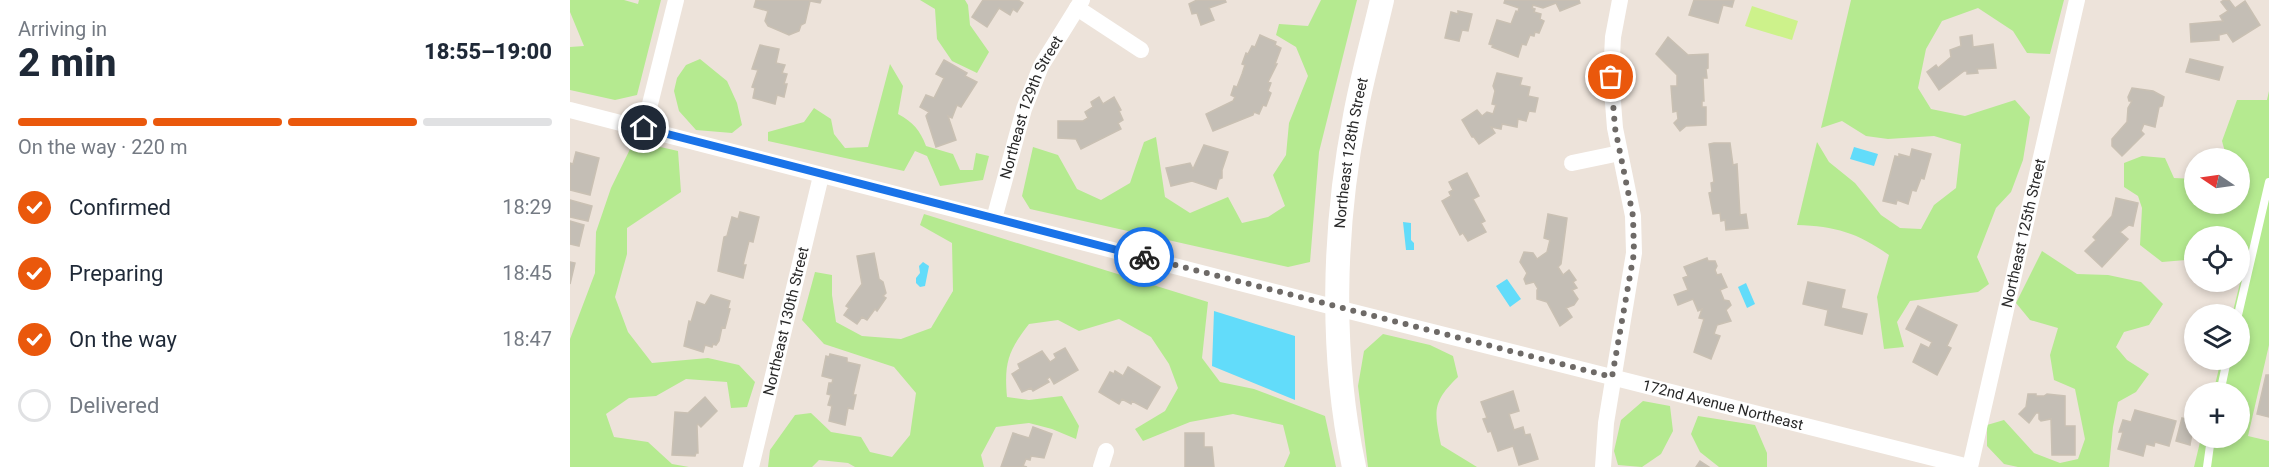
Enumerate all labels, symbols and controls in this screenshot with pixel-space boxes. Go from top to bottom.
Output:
text: Arriving in [18,17,107,41]
street label: Northeast 129th Street [996,32,1067,181]
text: 18:55–19:00 [424,39,552,64]
text: 2 min [18,40,116,86]
pin [1585,51,1636,102]
icon: bag [1594,60,1627,93]
street label: Northeast 128th Street [1331,76,1372,229]
pin [618,102,669,153]
icon: home [627,111,660,144]
text: On the way · 220 m [18,135,187,159]
north arrow [2184,148,2250,214]
map controls [2184,148,2250,448]
street label: Northeast 125th Street [1998,157,2049,309]
icon: check [18,191,51,224]
text: Confirmed [69,195,171,220]
text: 18:29 [502,195,552,219]
button: locate [2184,226,2250,292]
courier [1114,227,1174,287]
icon: bike [1128,241,1161,274]
street label: Northeast 130th Street [760,245,813,397]
icon: check [18,257,51,290]
text: Preparing [69,261,163,286]
text: 18:45 [502,261,552,285]
button: layers [2184,304,2250,370]
icon: check [18,323,51,356]
text: On the way [69,327,177,352]
text: 18:47 [502,327,552,351]
street label: 172nd Avenue Northeast [1640,376,1805,434]
button: + [2184,382,2250,448]
text: Delivered [69,393,159,418]

